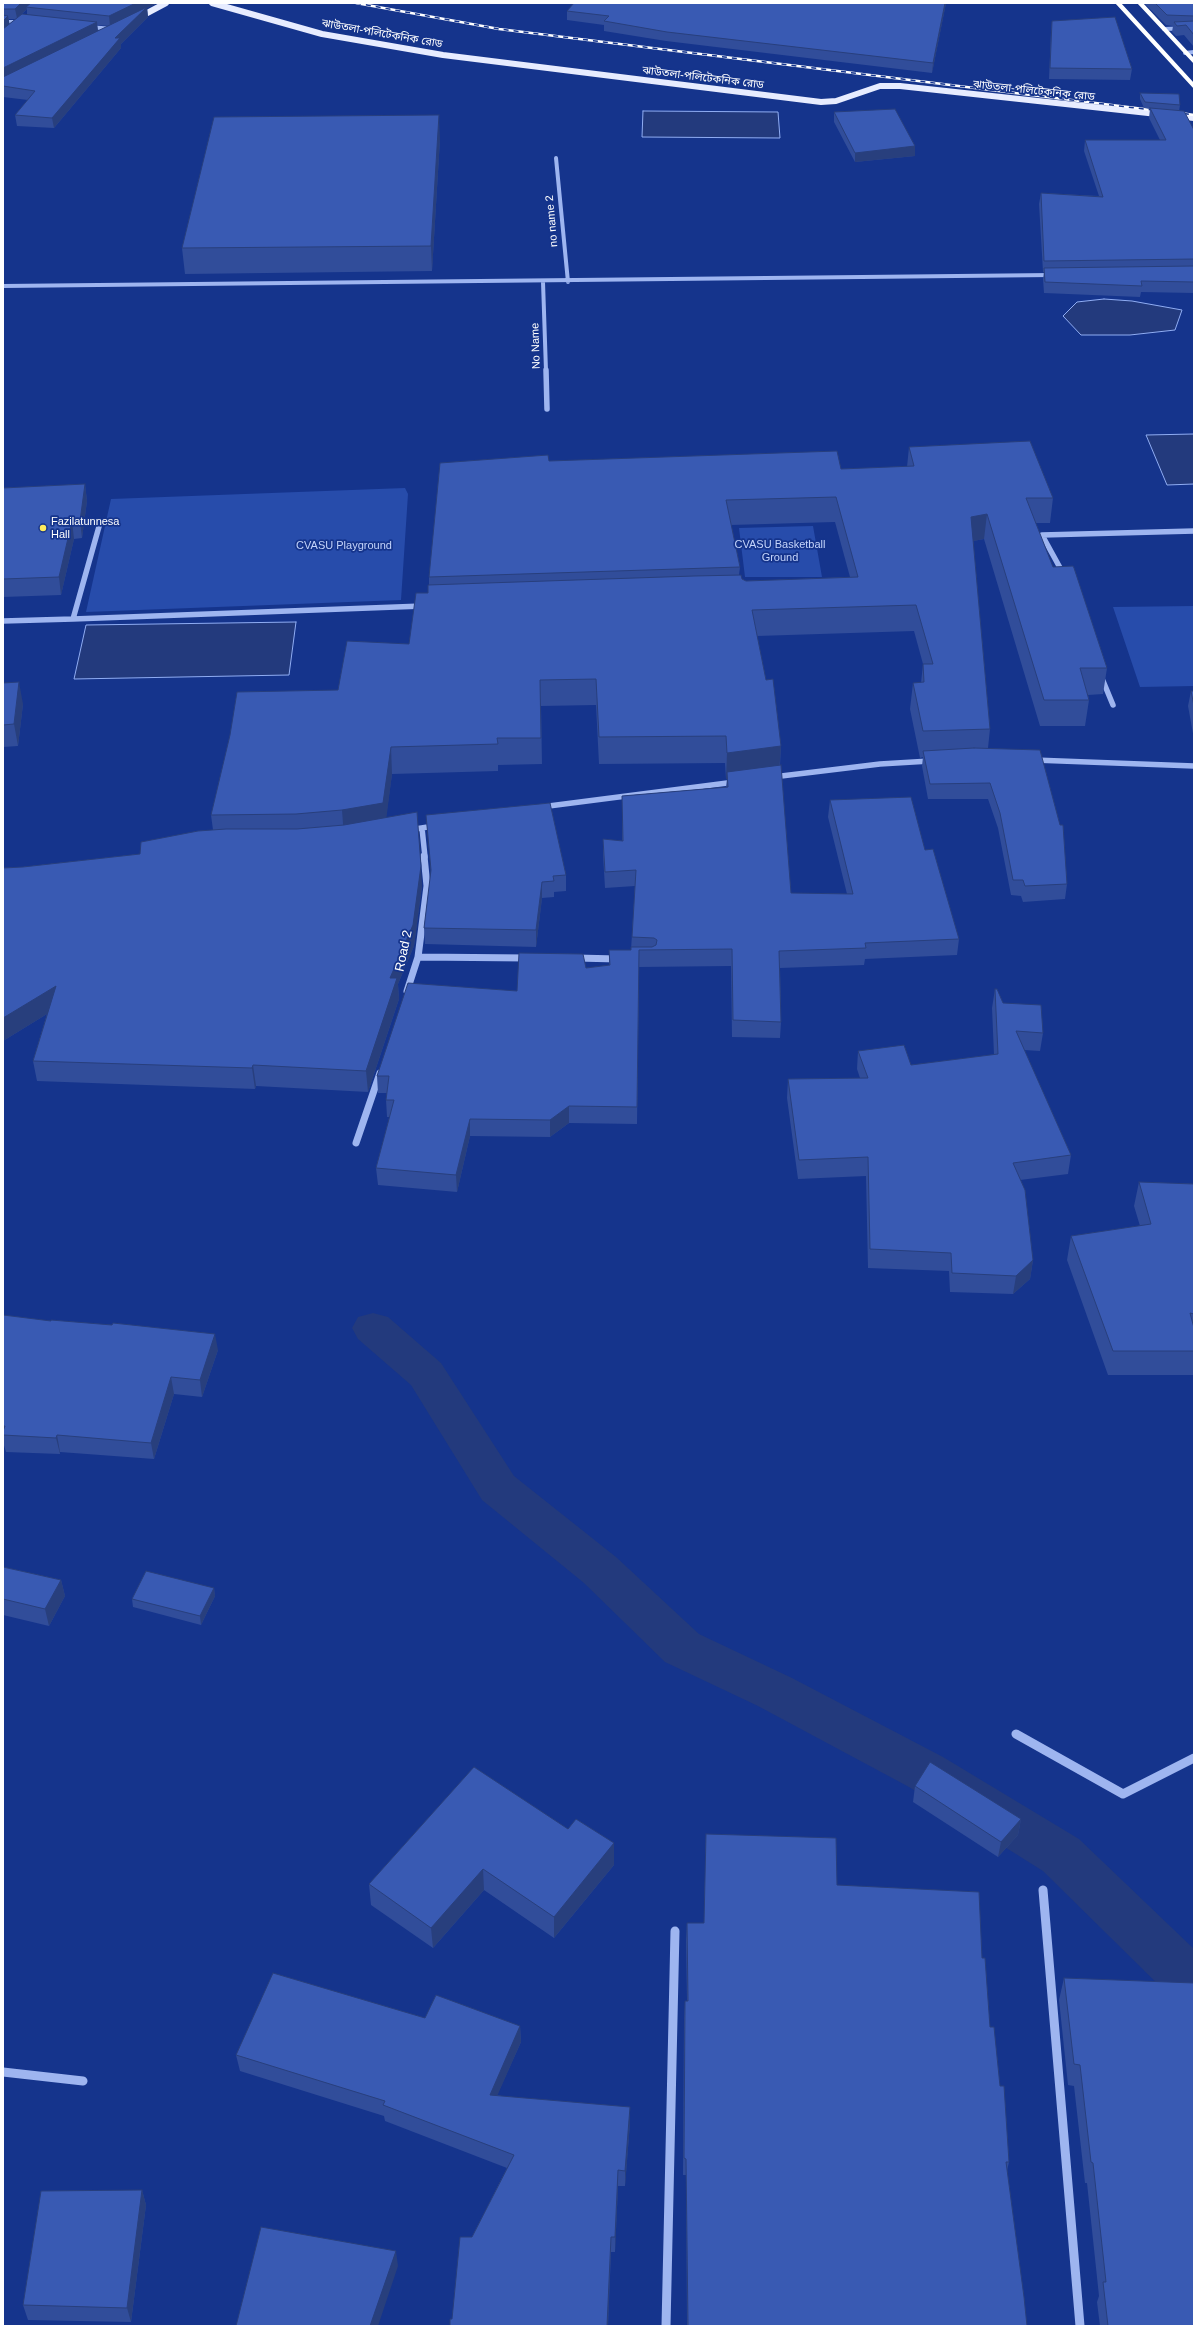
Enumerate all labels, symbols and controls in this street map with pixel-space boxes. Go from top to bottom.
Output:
street label: ঝাউতলা-পলিটেকনিক রোড [321,17,443,51]
street label: ঝাউতলা-পলিটেকনিক রোড [641,64,765,92]
street label: ঝাউতলা-পলিটেকনিক রোড [972,78,1096,104]
street label: no name 2 [543,195,561,247]
street label: No Name [529,323,543,369]
place label: Fazilatunnesa Hall [51,515,119,541]
marker: Fazilatunnesa Hall [38,523,48,533]
park label: CVASU Basketball Ground [735,538,825,564]
park label: CVASU Playground [296,539,392,553]
street label: Road 2 [392,929,416,973]

